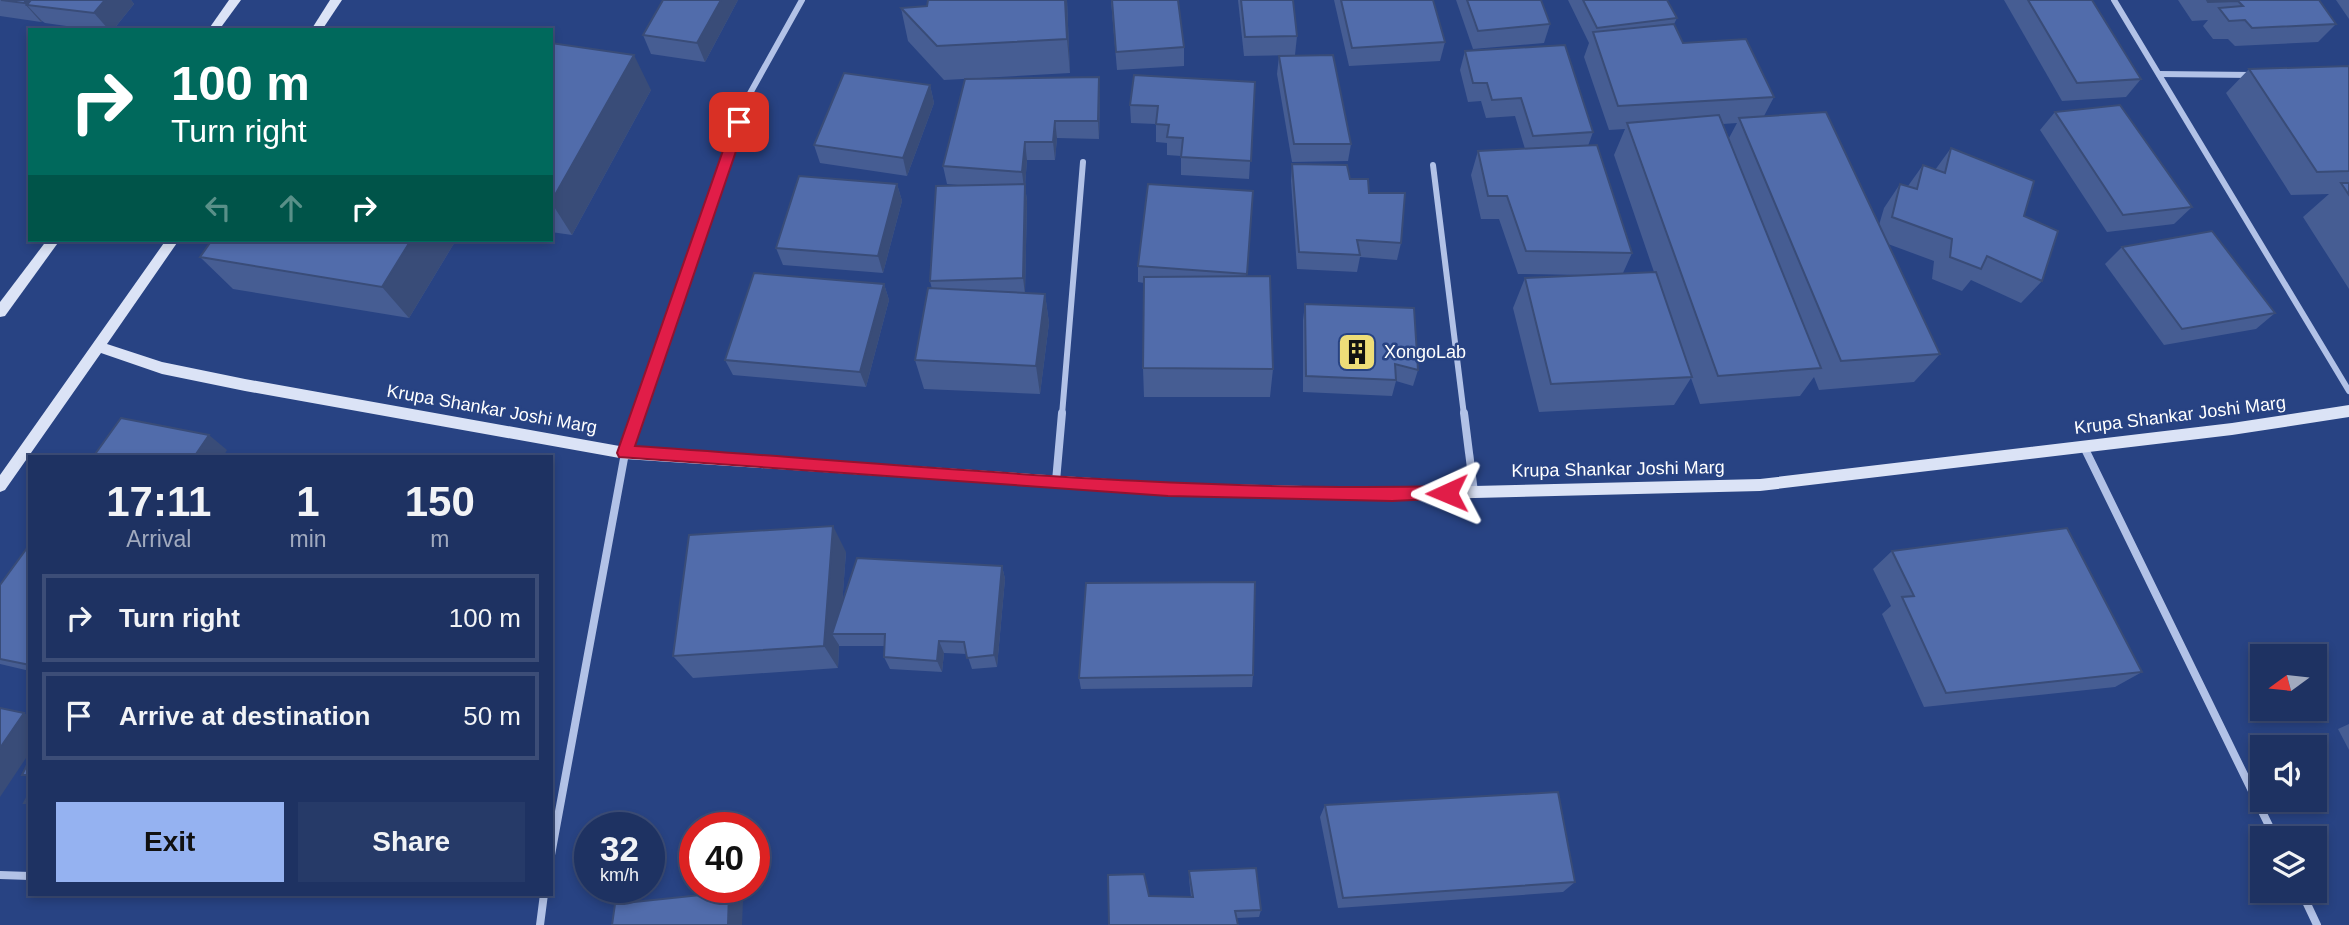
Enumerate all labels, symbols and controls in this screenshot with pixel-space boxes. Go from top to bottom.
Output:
icon: right [56,56,147,147]
text: 100 m [171,56,310,110]
pin [709,92,769,152]
icon: arrive [720,103,758,141]
text: Turn right [171,113,307,149]
icon: left [199,189,237,227]
icon: ahead [272,189,310,227]
icon: right [345,189,383,227]
building icon: XongoLab [1336,331,1378,373]
place label: XongoLab [1384,342,1466,362]
street label: Krupa Shankar Joshi Marg [385,381,599,437]
street label: Krupa Shankar Joshi Marg [2073,392,2287,438]
position arrow [1410,456,1484,530]
street label: Krupa Shankar Joshi Marg [1511,457,1725,481]
text: 17:11 [106,478,211,525]
text: 1 [296,478,320,525]
text: 150 [405,478,475,525]
text: Arrival [126,526,191,552]
text: min [289,526,327,552]
text: m [430,526,449,552]
icon: right [60,599,98,637]
text: Turn right [119,603,240,633]
text: 100 m [449,603,521,633]
north arrow [2250,644,2328,721]
map controls [2250,644,2327,903]
icon: arrive [60,697,98,735]
text: Arrive at destination [119,701,370,731]
text: 50 m [463,701,521,731]
button: sound [2250,735,2327,812]
button: Exit [56,802,284,882]
button: Share [298,802,525,882]
speed limit sign: 40 [679,812,770,903]
button: layers [2250,826,2327,903]
text: 32 [600,829,639,868]
text: km/h [600,865,639,885]

